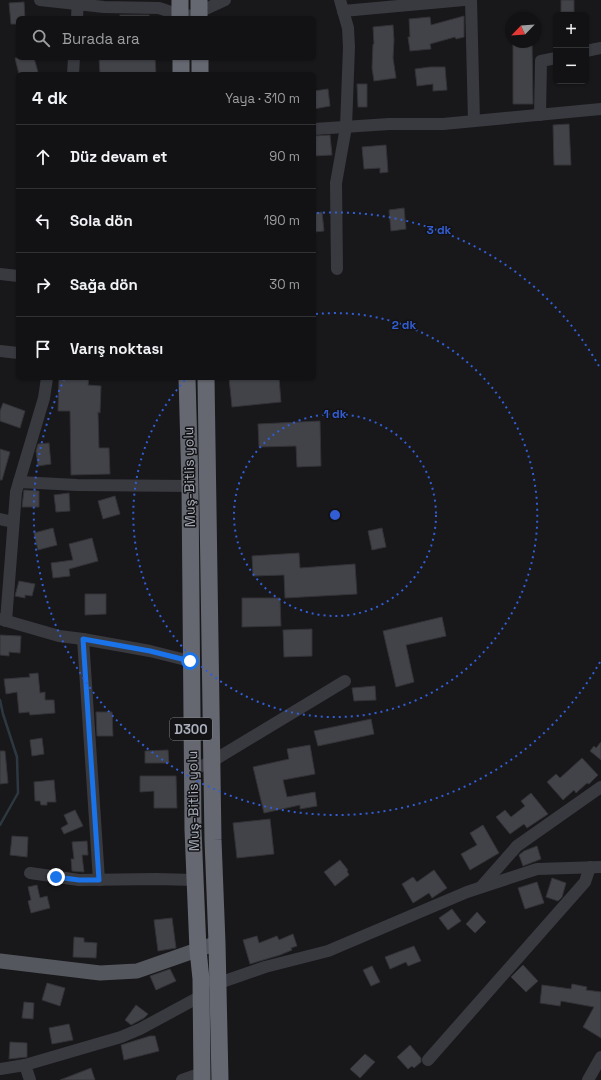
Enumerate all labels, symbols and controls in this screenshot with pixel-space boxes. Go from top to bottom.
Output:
north arrow [505,12,541,48]
map controls [553,12,589,84]
button: + [553,12,589,48]
search box [16,16,316,60]
icon: search [30,27,52,49]
text: Burada ara [62,29,140,48]
button: − [553,48,589,84]
text: 4 dk [32,87,68,109]
text: Yaya · 310 m [225,90,300,107]
icon: ahead [32,146,54,168]
text: Düz devam et [70,147,167,166]
text: 90 m [269,148,300,165]
icon: left [32,210,54,232]
text: Sola dön [70,211,133,230]
text: 190 m [264,212,300,229]
text: 3 dk [427,222,452,238]
icon: right [32,274,54,296]
text: Sağa dön [70,275,138,294]
text: 30 m [269,276,300,293]
text: 2 dk [392,317,417,333]
icon: arrive [32,338,54,360]
text: Varış noktası [70,339,163,358]
text: 1 dk [324,406,347,422]
street label: Muş-Bitlis yolu [179,427,199,527]
centre of rings [328,508,342,522]
route start [181,652,199,670]
road number: D300 [170,718,212,740]
street label: Muş-Bitlis yolu [183,751,203,851]
route end [47,868,65,886]

